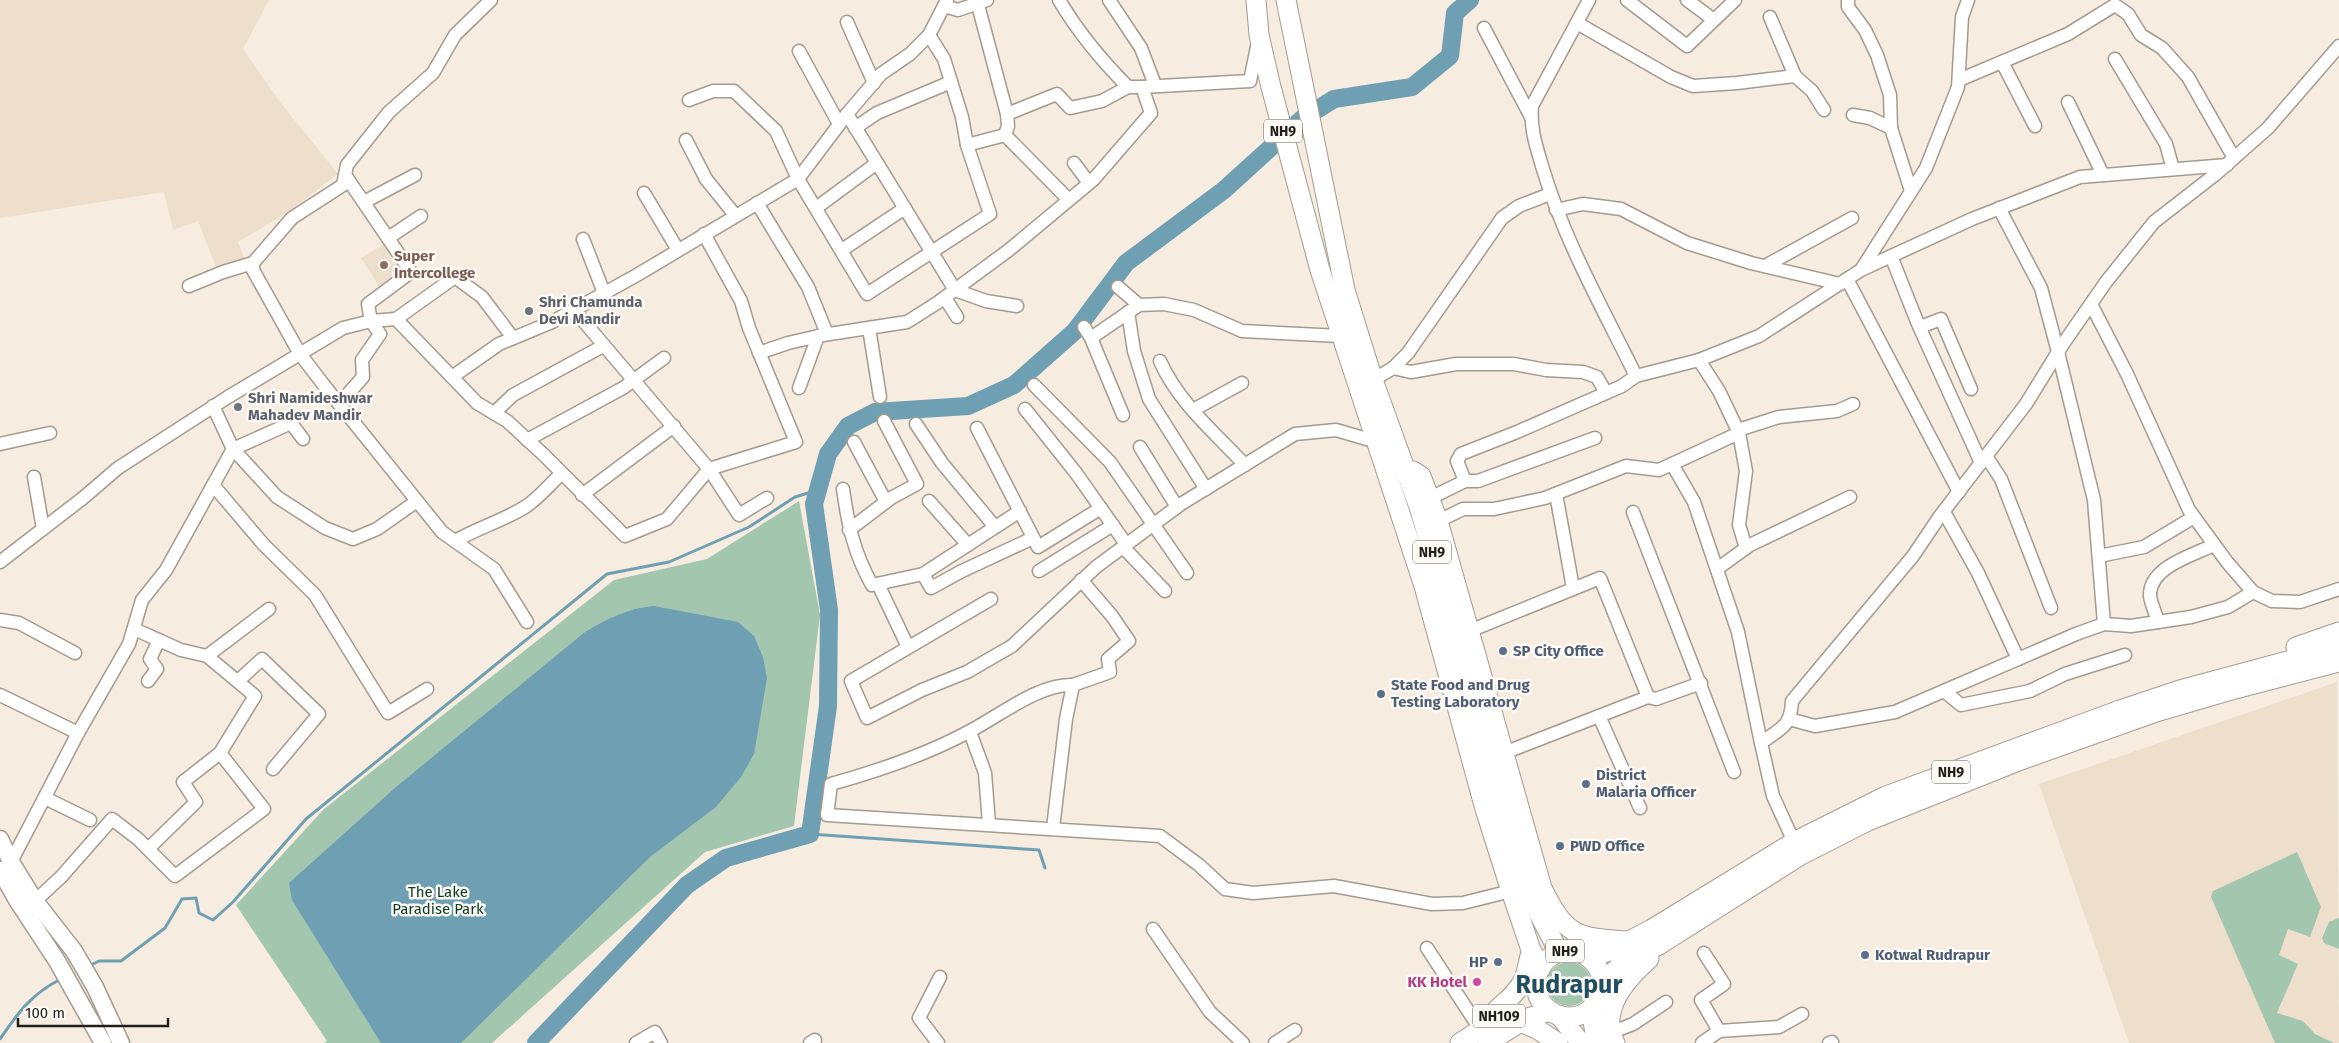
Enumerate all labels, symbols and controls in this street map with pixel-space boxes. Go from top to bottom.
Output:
road number: NH9 [1264,120,1302,142]
place label: Super Intercollege [394,247,475,282]
marker: Super Intercollege [378,259,390,271]
place label: Shri Chamunda Devi Mandir [539,293,643,328]
marker: Shri Chamunda Devi Mandir [523,305,535,317]
place label: Shri Namideshwar Mahadev Mandir [248,389,374,424]
marker: Shri Namideshwar Mahadev Mandir [232,401,244,413]
road number: NH9 [1413,540,1451,564]
place label: SP City Office [1513,642,1604,660]
marker: SP City Office [1497,645,1509,657]
place label: State Food and Drug Testing Laboratory [1391,676,1530,711]
marker: State Food and Drug Testing Laboratory [1375,688,1387,700]
road number: NH9 [1932,760,1970,784]
place label: District Malaria Officer [1596,766,1697,801]
marker: District Malaria Officer [1580,778,1592,790]
place label: PWD Office [1570,837,1645,855]
marker: PWD Office [1554,840,1566,852]
park label: The Lake Paradise Park [392,883,484,918]
road number: NH9 [1546,939,1584,962]
place label: Kotwal Rudrapur [1875,946,1991,964]
marker: Kotwal Rudrapur [1859,949,1871,961]
place label: HP [1469,953,1488,971]
marker: HP [1492,956,1504,968]
district label: Rudrapur [1516,970,1623,1000]
place label: KK Hotel [1407,973,1468,991]
marker: KK Hotel [1471,976,1483,988]
scale bar [18,996,168,1028]
text: 100 m [25,1004,65,1022]
road number: NH109 [1473,1004,1525,1028]

